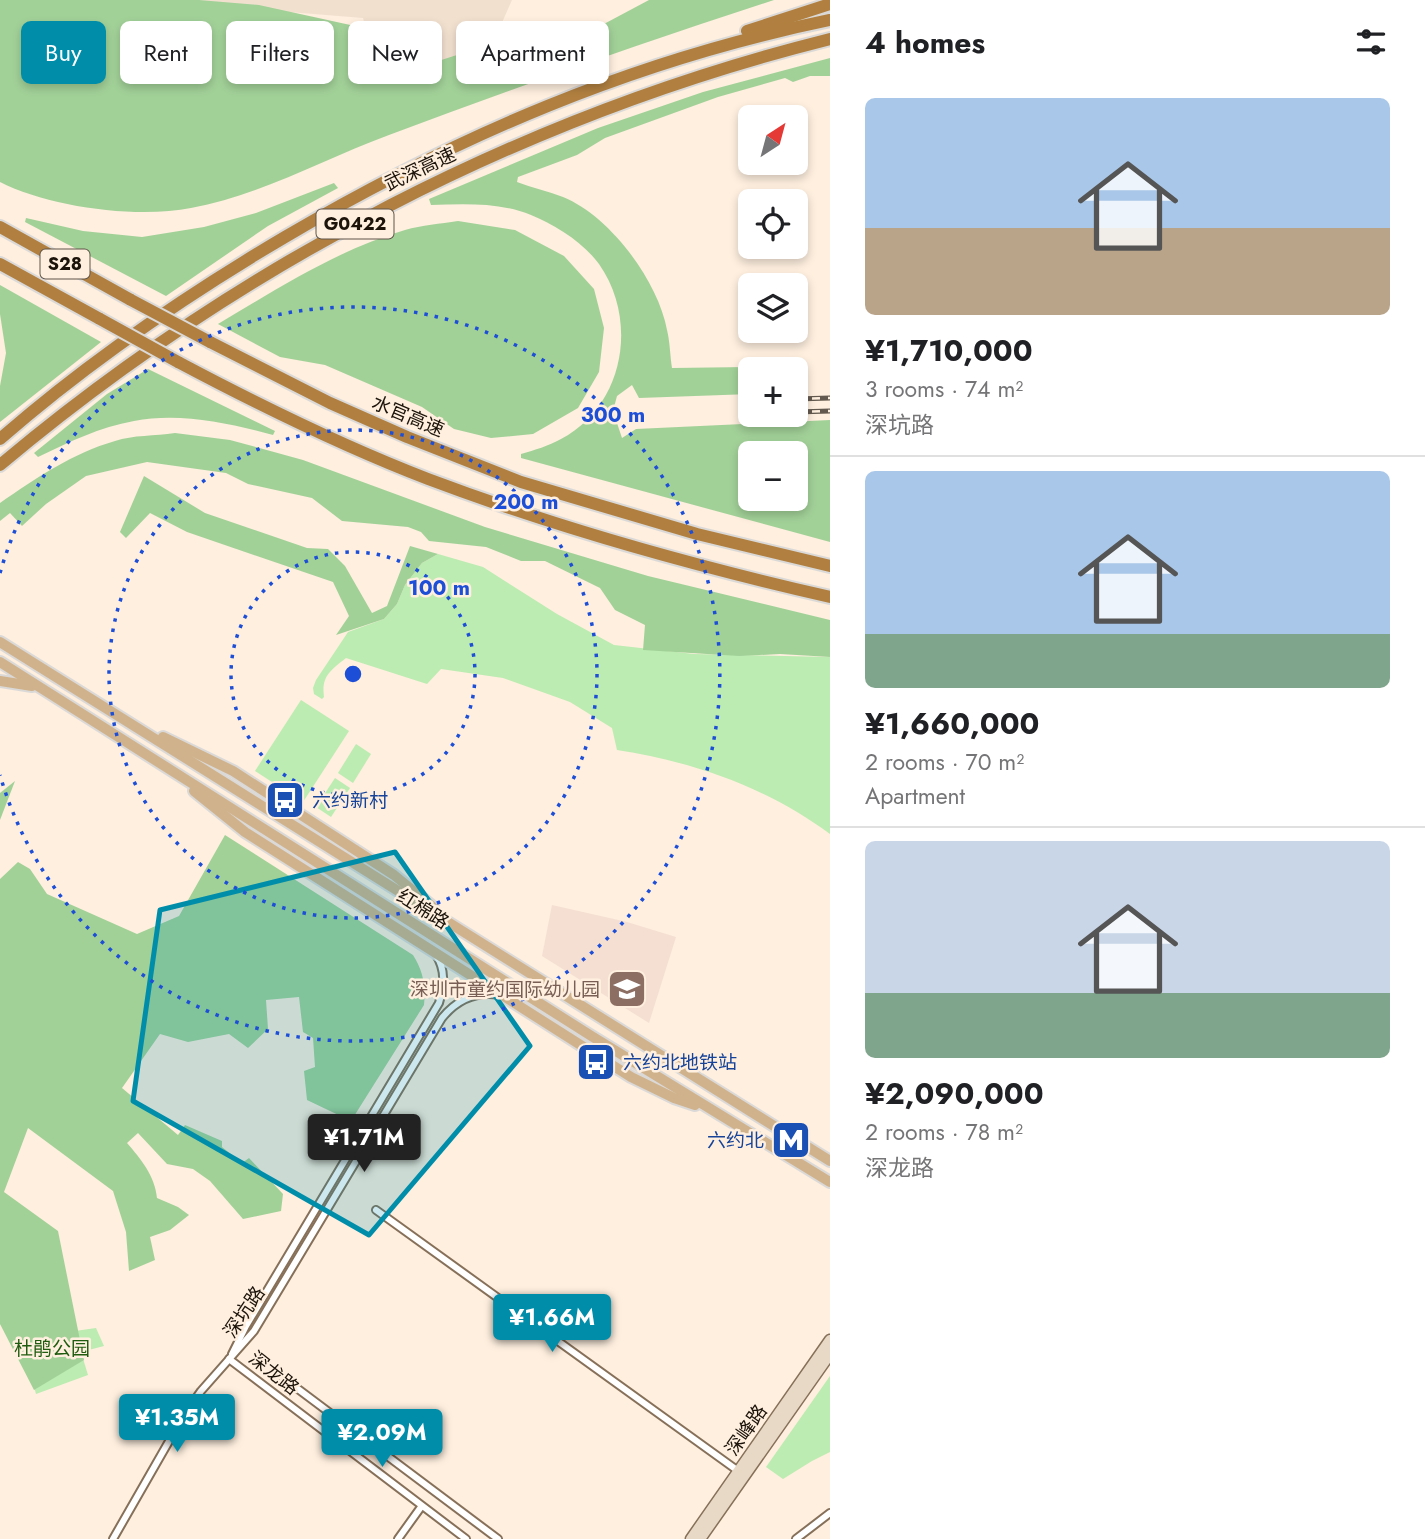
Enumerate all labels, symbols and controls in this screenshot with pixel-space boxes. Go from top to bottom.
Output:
chip: Buy [21,21,106,84]
chip: Rent [120,21,212,84]
chip: Filters [226,21,334,84]
chip: New [348,21,442,84]
chip: Apartment [456,21,609,84]
text: 4 homes [865,21,985,64]
icon: filters [1352,23,1390,61]
north arrow [738,105,808,175]
map controls [738,105,808,511]
street label: 武深高速 [380,141,460,197]
icon: home [1065,143,1191,269]
button: locate [738,189,808,259]
road number: G0422 [316,210,394,238]
road number: S28 [41,250,90,278]
button: layers [738,273,808,343]
text: ¥1,710,000 [865,329,1033,372]
button: + [738,357,808,427]
text: 3 rooms · 74 m² [865,372,1023,406]
street label: 水官高速 [368,389,448,443]
text: 300 m [581,400,645,430]
text: 深坑路 [865,408,934,442]
button: − [738,441,808,511]
text: 200 m [493,487,559,517]
icon: home [1065,516,1191,642]
text: 100 m [408,573,470,603]
centre of rings [341,662,365,686]
text: ¥1,660,000 [865,702,1039,745]
text: 2 rooms · 70 m² [865,745,1024,779]
bus stop icon: 六约新村 [264,779,306,821]
text: Apartment [865,779,965,813]
place label: 六约新村 [312,787,388,814]
street label: 红棉路 [392,882,454,936]
icon: home [1065,886,1191,1012]
school or university icon: 深圳市童约国际幼儿园 [606,968,648,1010]
place label: 深圳市童约国际幼儿园 [410,976,600,1003]
bus stop icon: 六约北地铁站 [575,1041,617,1083]
place label: 六约北地铁站 [623,1049,737,1076]
text: ¥2,090,000 [865,1072,1044,1115]
pin: ¥1.71M [307,1114,421,1174]
text: 2 rooms · 78 m² [865,1115,1023,1149]
metro station icon: 六约北 [770,1119,812,1161]
text: ¥1.71M [324,1120,404,1154]
place label: 六约北 [707,1127,764,1154]
text: 深龙路 [865,1151,934,1185]
street label: 深坑路 [217,1281,271,1343]
pin: ¥1.66M [495,1294,609,1354]
text: ¥1.66M [509,1300,595,1334]
park label: 杜鹃公园 [14,1335,90,1362]
street label: 深龙路 [243,1345,305,1401]
pin: ¥1.35M [120,1394,234,1454]
street label: 深峰路 [719,1399,773,1461]
text: ¥1.35M [135,1400,219,1434]
pin: ¥2.09M [325,1410,439,1469]
text: ¥2.09M [338,1415,427,1449]

